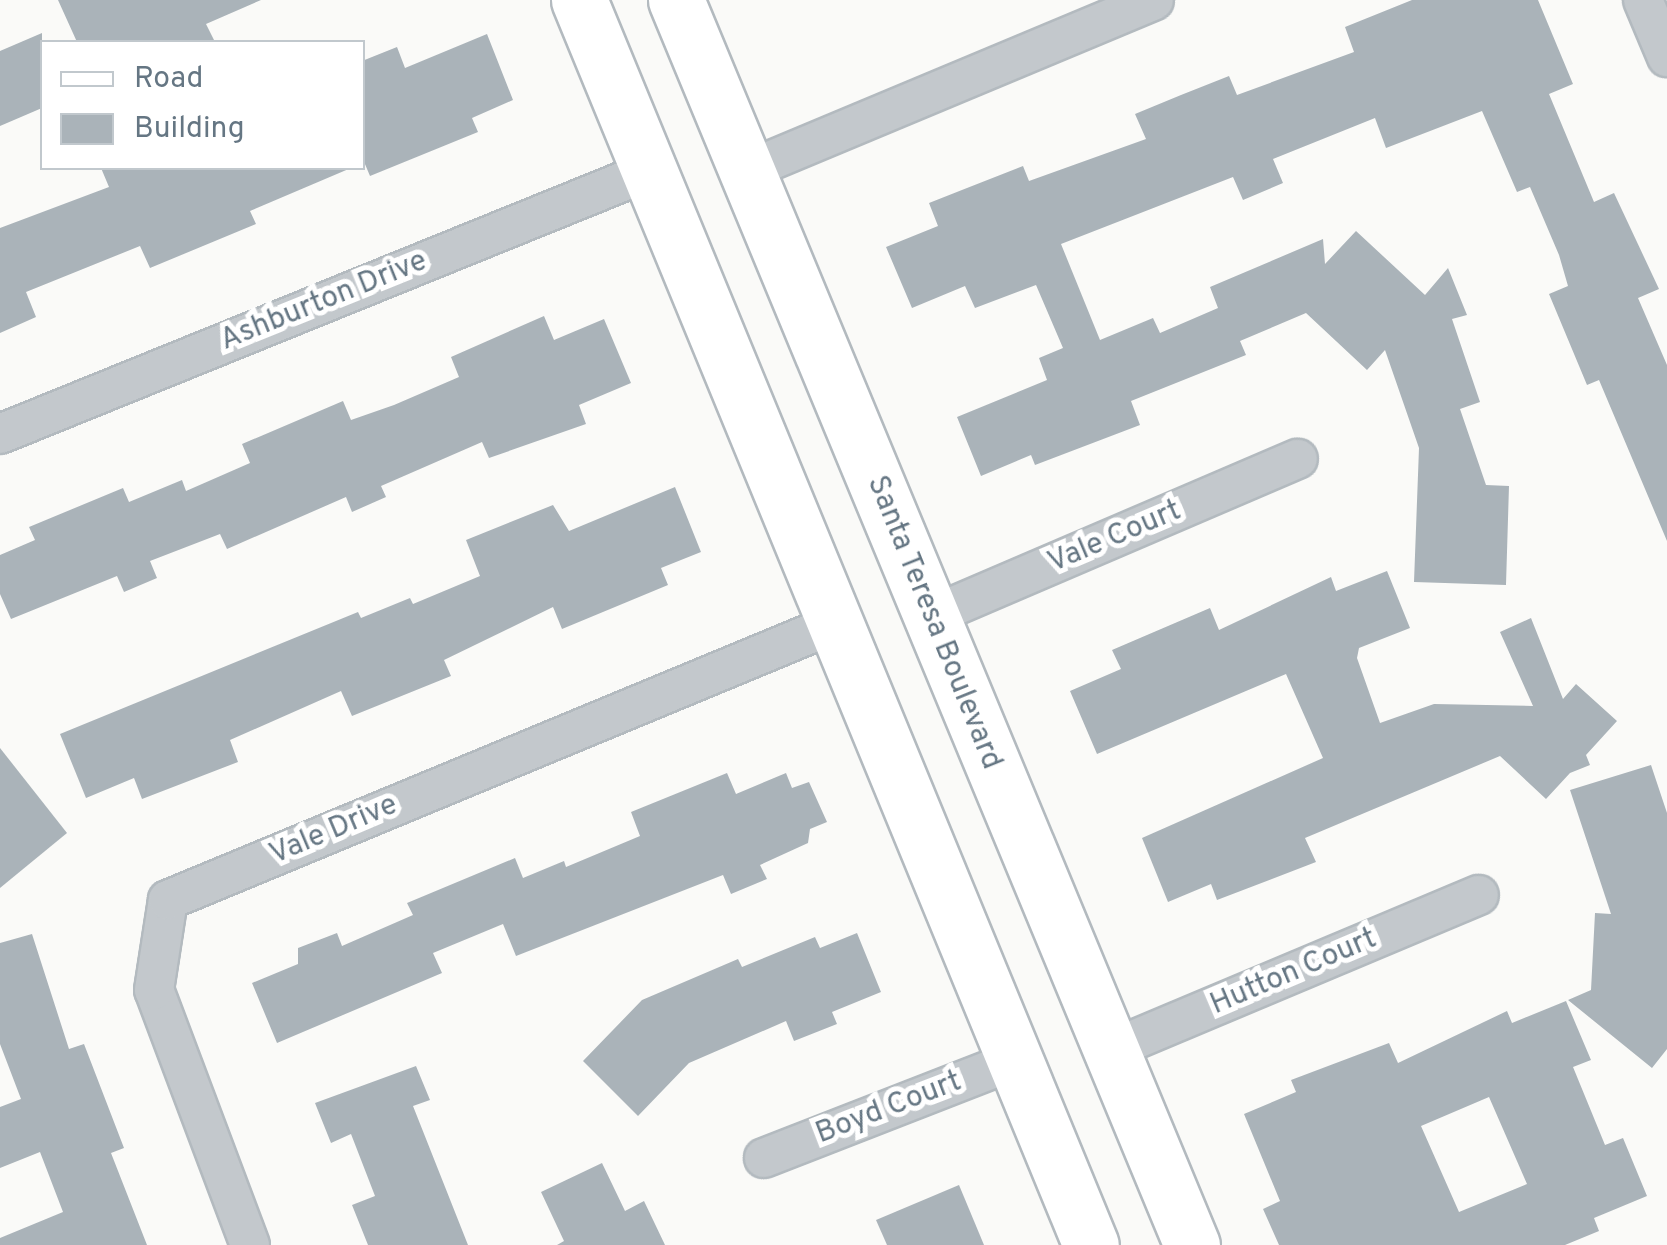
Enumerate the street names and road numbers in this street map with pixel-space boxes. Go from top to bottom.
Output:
street label: Ashburton Drive [215,244,433,360]
street label: Santa Teresa Boulevard [857,470,1009,776]
street label: Vale Court [1043,494,1187,582]
street label: Vale Drive [265,788,403,874]
street label: Hutton Court [1205,922,1383,1024]
street label: Boyd Court [811,1065,967,1153]

